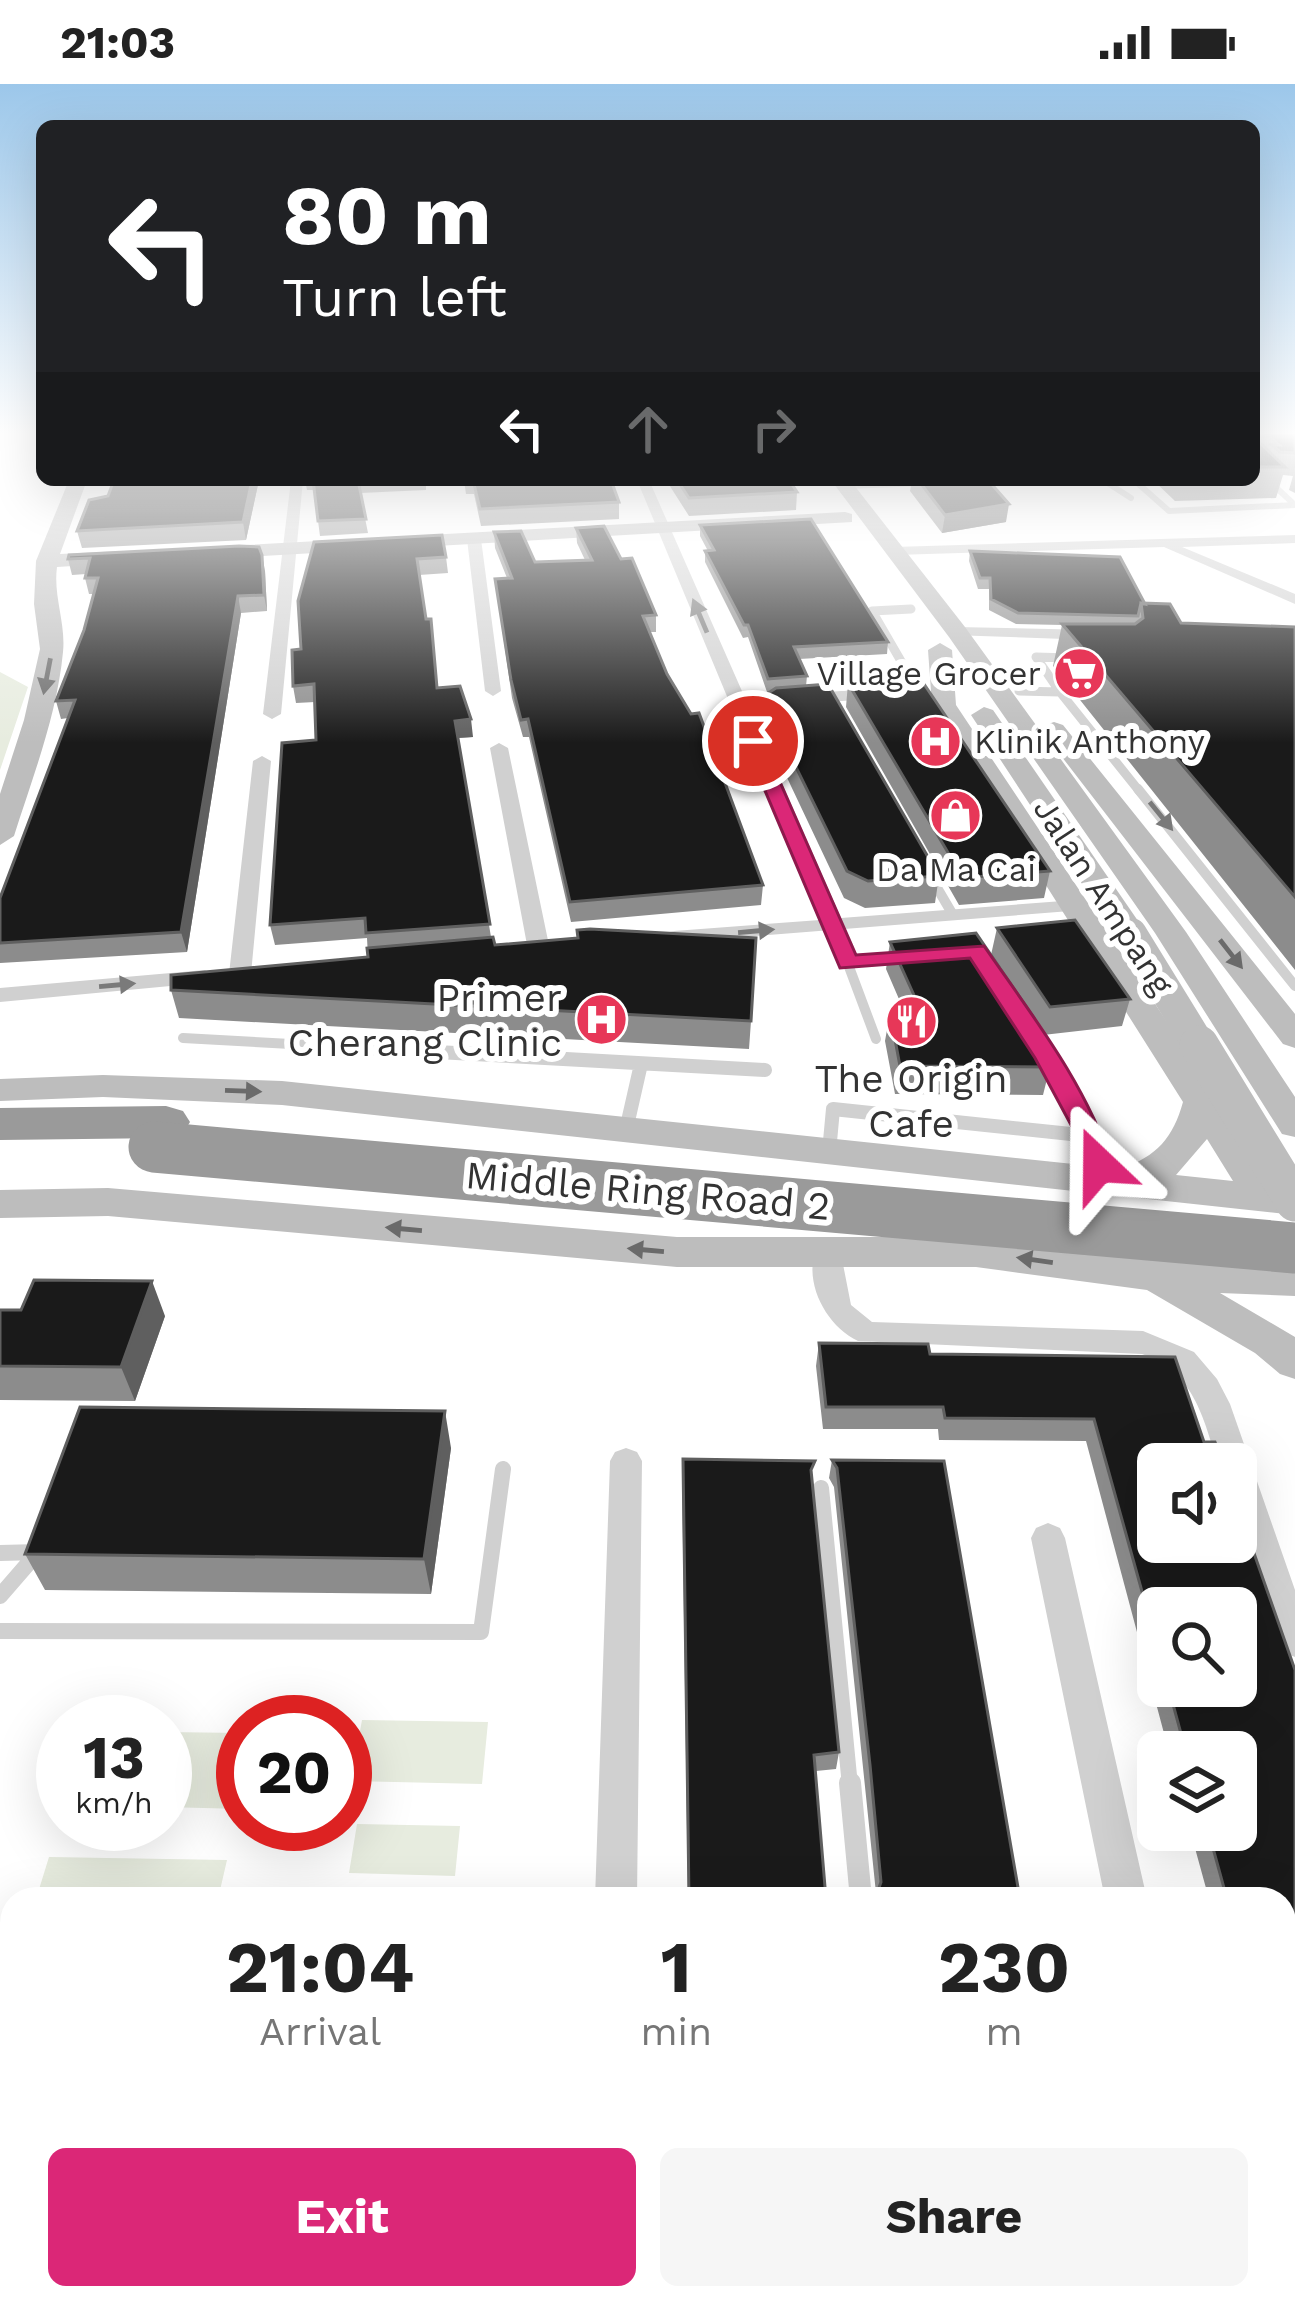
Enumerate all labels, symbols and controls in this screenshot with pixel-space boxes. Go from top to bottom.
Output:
text: 21:03 [60,16,175,69]
text: 80 m [282,166,492,264]
icon: left [84,168,240,324]
text: Turn left [282,266,507,329]
icon: left [489,396,555,462]
icon: ahead [615,396,681,462]
icon: right [741,396,807,462]
one-way arrow [689,599,709,634]
supermarket icon: Village Grocer [1052,645,1108,701]
place label: Village Grocer [817,654,1041,693]
one-way arrow [37,658,56,695]
pin [702,690,804,792]
icon: arrive [720,708,786,774]
hospital icon: Klinik Anthony [907,713,963,769]
place label: Klinik Anthony [974,722,1205,761]
shop icon: Da Ma Cai [928,787,984,843]
street label: Jalan Ampang [1026,791,1182,1002]
one-way arrow [1147,800,1173,831]
place label: Da Ma Cai [876,850,1036,889]
one-way arrow [738,921,775,940]
one-way arrow [1218,939,1243,970]
one-way arrow [99,975,136,994]
place label: Primer Cherang Clinic [288,975,562,1065]
hospital icon: Primer Cherang Clinic [573,991,629,1047]
restaurant icon: The Origin Cafe [883,993,939,1049]
place label: The Origin Cafe [814,1056,1008,1146]
one-way arrow [225,1082,263,1101]
position arrow [1036,1102,1162,1228]
street label: Middle Ring Road 2 [464,1152,832,1229]
one-way arrow [385,1219,423,1238]
one-way arrow [627,1240,664,1259]
one-way arrow [1016,1250,1053,1269]
map controls [1137,1443,1257,1851]
button: sound [1137,1443,1257,1563]
button: search [1137,1587,1257,1707]
speed limit sign: 20 [216,1695,372,1851]
text: 13 [83,1722,145,1793]
button: layers [1137,1731,1257,1851]
text: km/h [75,1785,153,1820]
text: 21:04 [226,1925,415,2009]
text: 1 [661,1925,692,2009]
text: 230 [938,1925,1070,2009]
text: Arrival [259,2009,381,2054]
text: min [640,2009,712,2054]
text: m [985,2009,1023,2054]
button: Exit [48,2148,636,2286]
button: Share [660,2148,1248,2286]

